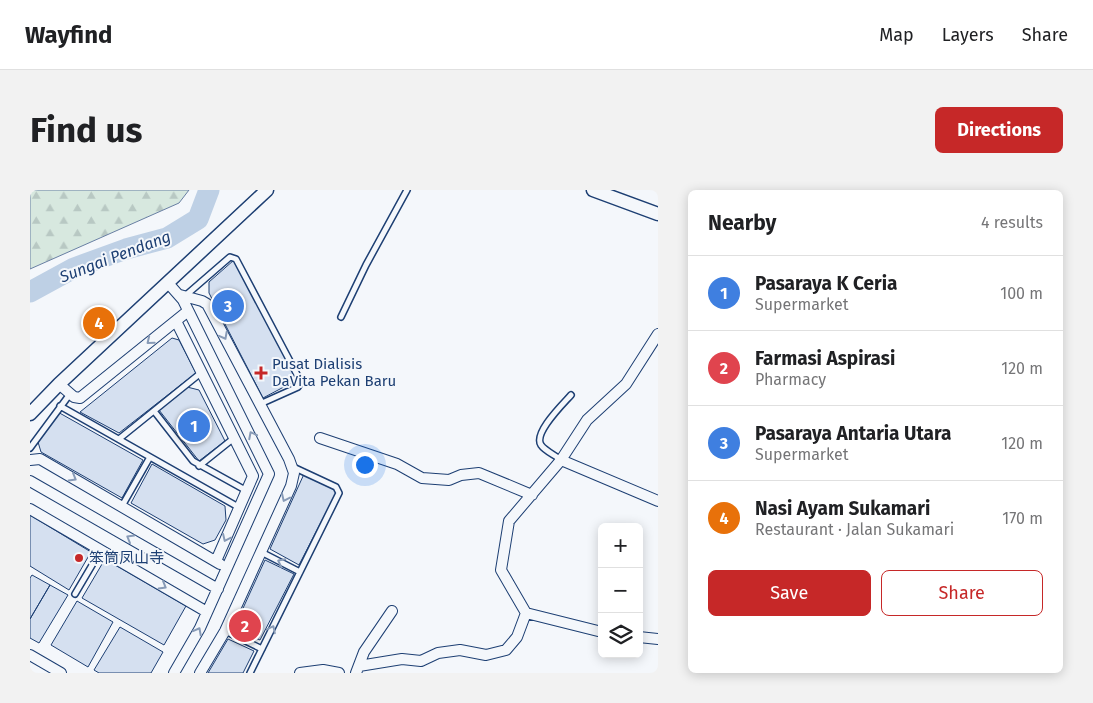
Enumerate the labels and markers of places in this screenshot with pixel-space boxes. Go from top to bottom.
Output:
pin: 3 [212,287,244,325]
pin: 4 [83,304,115,342]
place label: Pusat Dialisis DaVita Pekan Baru [272,355,396,390]
marker: Pusat Dialisis DaVita Pekan Baru [254,366,268,380]
pin: 1 [178,407,210,445]
place label: 笨筒凤山寺 [89,549,164,567]
marker: 笨筒凤山寺 [73,552,85,564]
pin: 2 [229,607,261,645]

